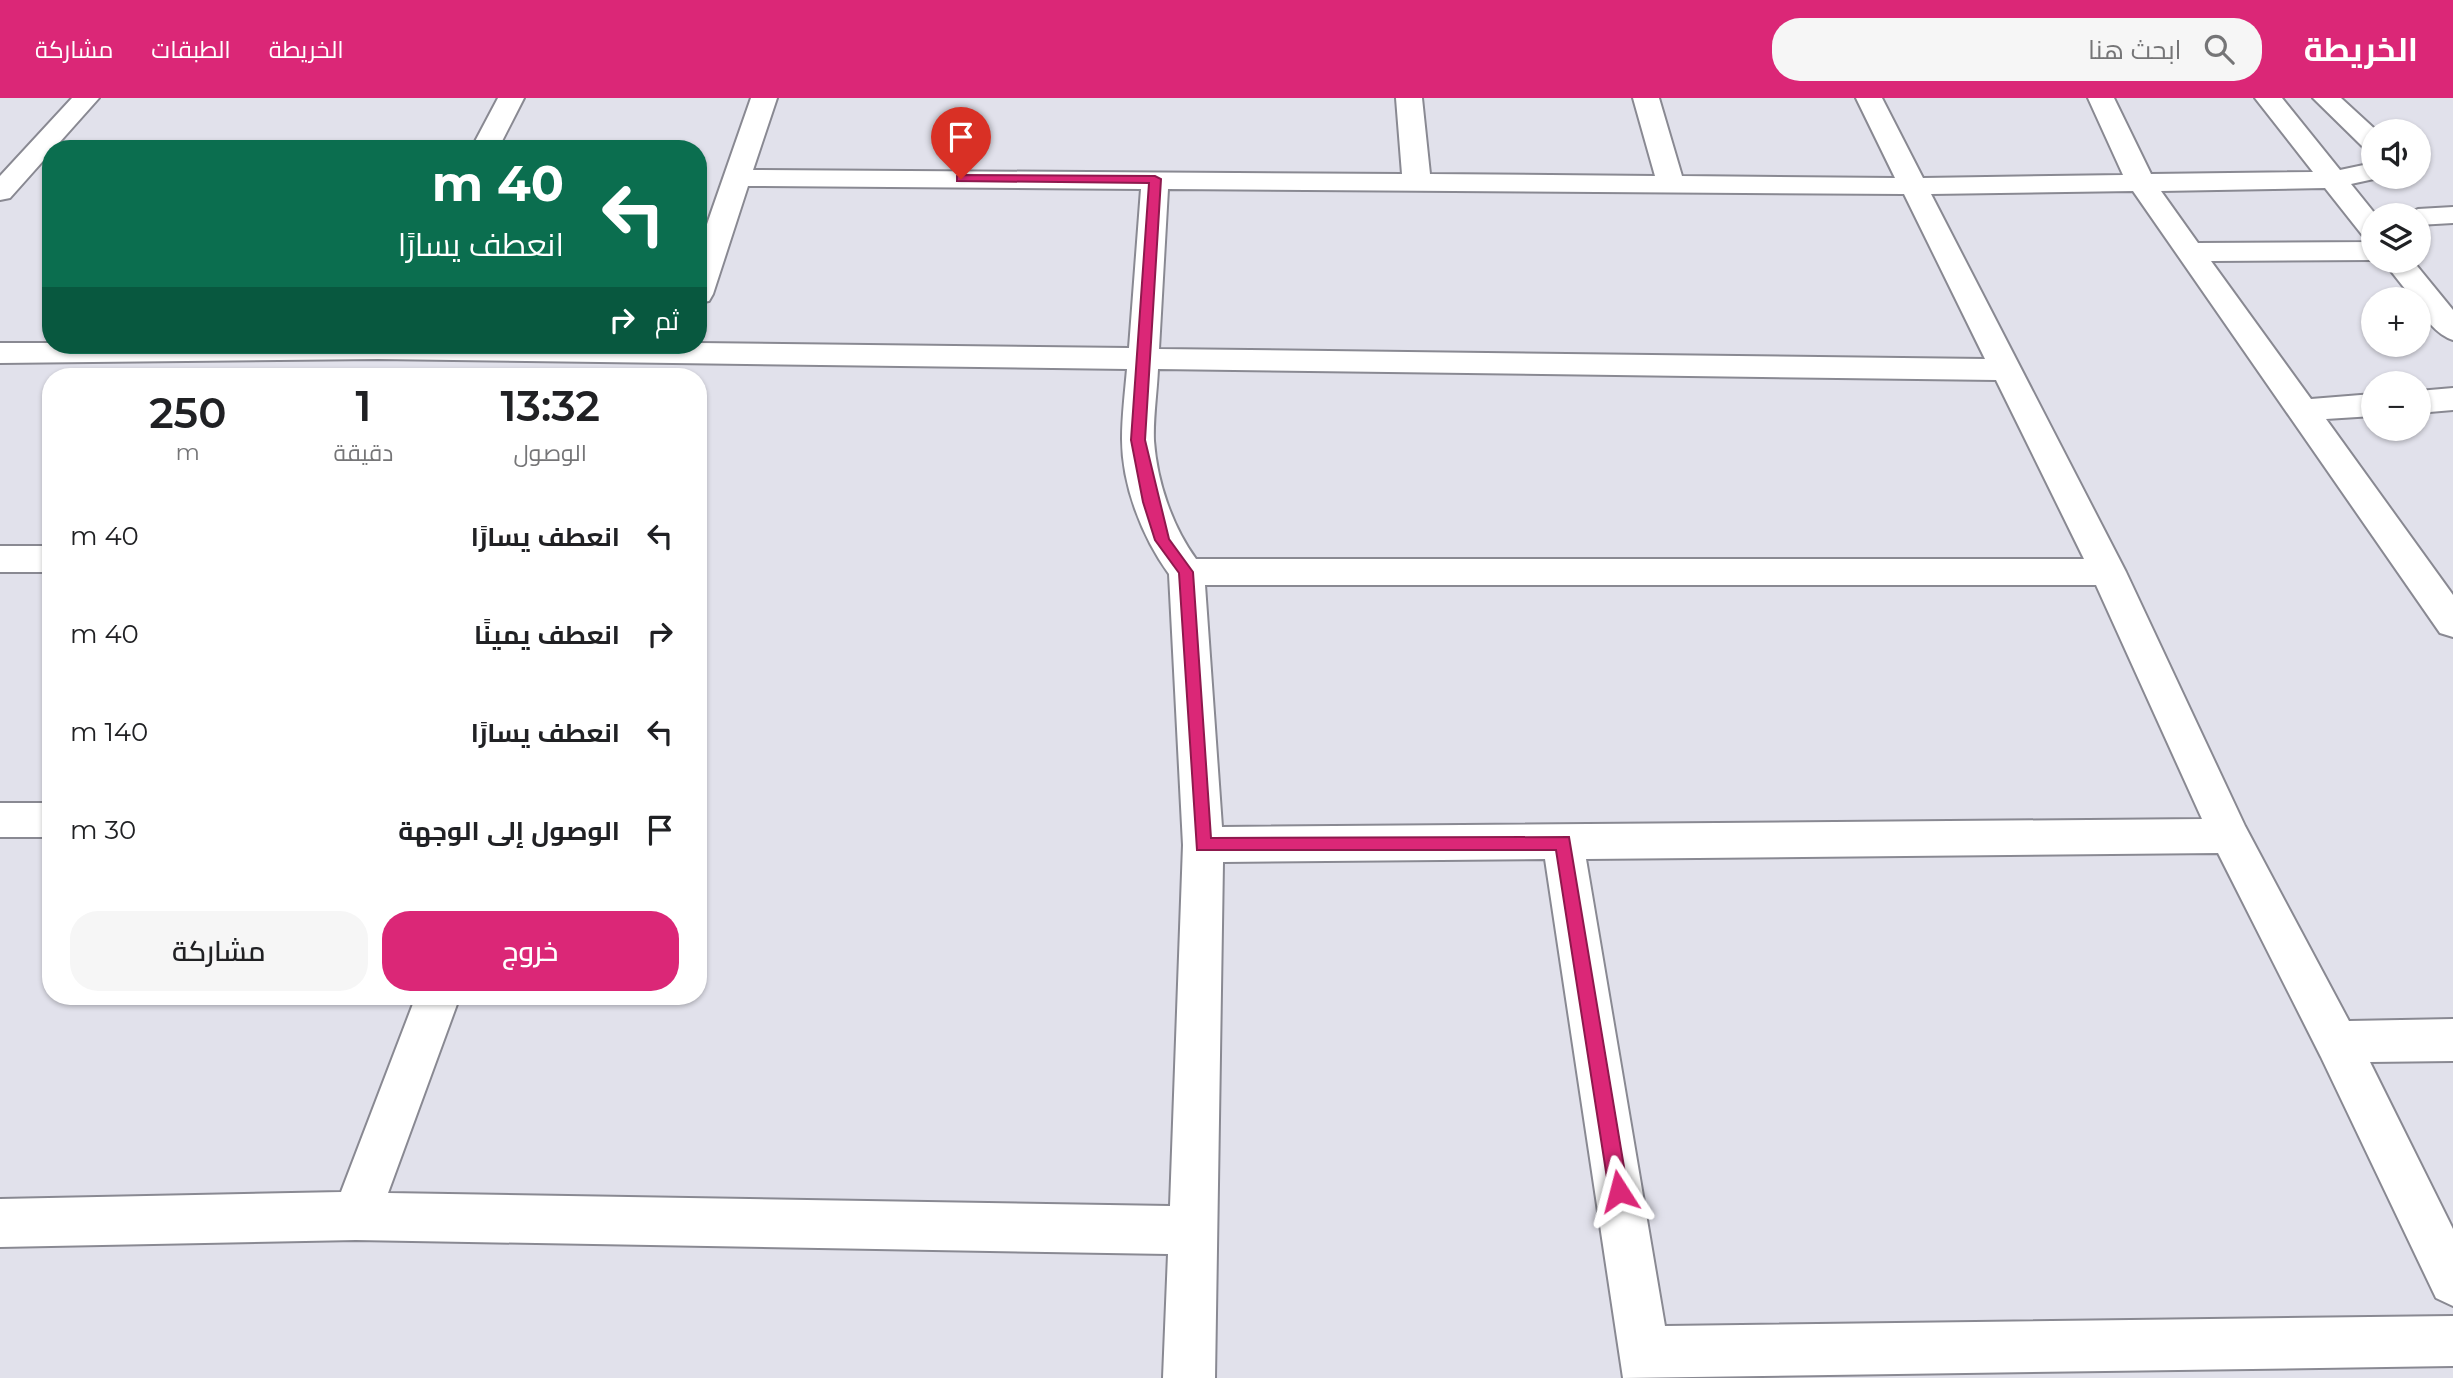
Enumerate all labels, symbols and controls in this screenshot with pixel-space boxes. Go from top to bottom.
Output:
search box [1772,18,2262,81]
text: الخريطة [2304,29,2418,69]
icon: search [2200,30,2238,68]
text: ابحث هنا [2088,34,2182,66]
text: مشاركة [35,35,113,64]
text: الطبقات [151,35,231,64]
text: الخريطة [269,35,344,64]
pin [931,107,991,179]
icon: arrive [942,118,980,156]
map controls [2361,119,2431,441]
button: sound [2361,119,2431,189]
text: 40 m [432,154,564,213]
icon: left [588,168,679,259]
button: layers [2361,203,2431,273]
text: انعطف يسارًا [398,225,564,264]
button: + [2361,287,2431,357]
icon: right [603,301,641,339]
text: ثم [655,305,679,337]
button: − [2361,371,2431,441]
text: 1 [355,380,371,432]
text: 13:32 [501,380,600,432]
text: 250 [149,387,226,439]
text: m [176,438,200,466]
text: دقيقة [334,439,393,467]
text: الوصول [514,439,587,467]
icon: left [641,517,679,555]
text: 40 m [70,520,139,552]
text: انعطف يسارًا [471,521,620,553]
icon: right [641,615,679,653]
text: 40 m [70,618,139,650]
text: انعطف يمينًا [474,619,620,651]
icon: left [641,713,679,751]
text: 140 m [70,716,148,748]
text: انعطف يسارًا [471,717,620,749]
icon: arrive [641,811,679,849]
text: 30 m [70,814,136,846]
text: الوصول إلى الوجهة [398,815,620,847]
button: مشاركة [70,911,368,991]
button: خروج [382,911,679,991]
position arrow [1582,1154,1656,1228]

